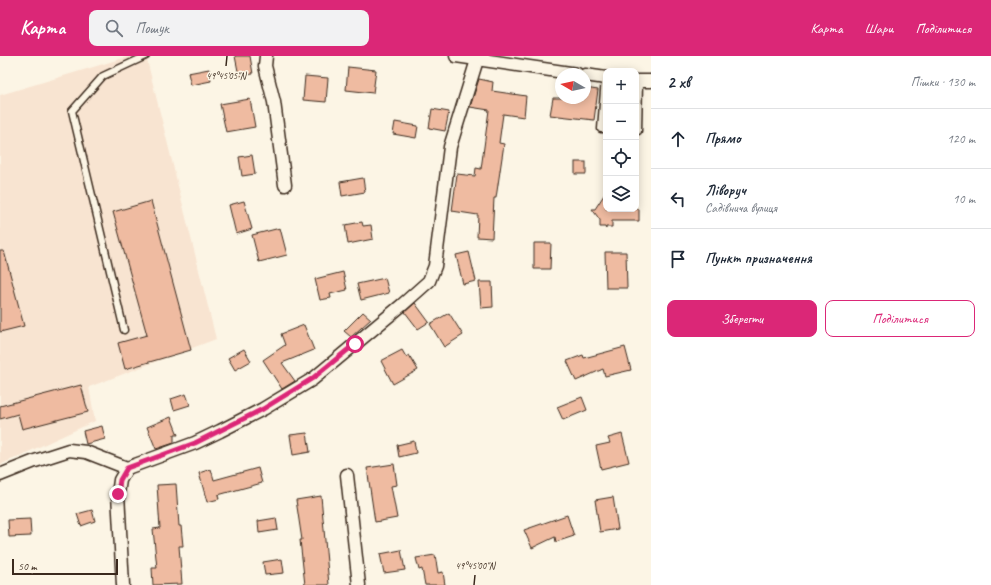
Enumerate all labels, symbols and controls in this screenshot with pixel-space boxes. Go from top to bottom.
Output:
search box [89,10,369,46]
text: Карта [20,16,65,40]
icon: search [103,17,125,39]
text: Пошук [135,19,169,38]
text: Карта [811,20,843,37]
text: Шари [865,20,893,37]
text: Поділитися [915,20,971,37]
north arrow [555,68,591,104]
map controls [603,68,639,212]
button: + [603,68,639,104]
text: 49°45'05"N [206,69,248,82]
text: 2 хв [667,72,690,93]
text: Пішки · 130 m [911,74,975,90]
button: − [603,104,639,140]
icon: ahead [667,128,689,150]
text: Прямо [705,129,741,148]
text: 120 m [947,131,975,147]
button: locate [603,140,639,176]
button: layers [603,176,639,212]
text: Ліворуч [705,181,746,200]
icon: left [667,188,689,210]
text: 10 m [953,191,975,207]
text: Садівнича вулиця [705,200,777,216]
icon: arrive [667,248,689,270]
text: Пункт призначення [705,249,812,268]
button: Зберегти [667,300,817,337]
button: Поділитися [825,300,975,337]
route start [346,335,364,353]
route end [109,485,127,503]
scale bar [12,557,118,576]
text: 50 m [18,559,37,573]
text: 49°45'00"N [455,559,497,572]

